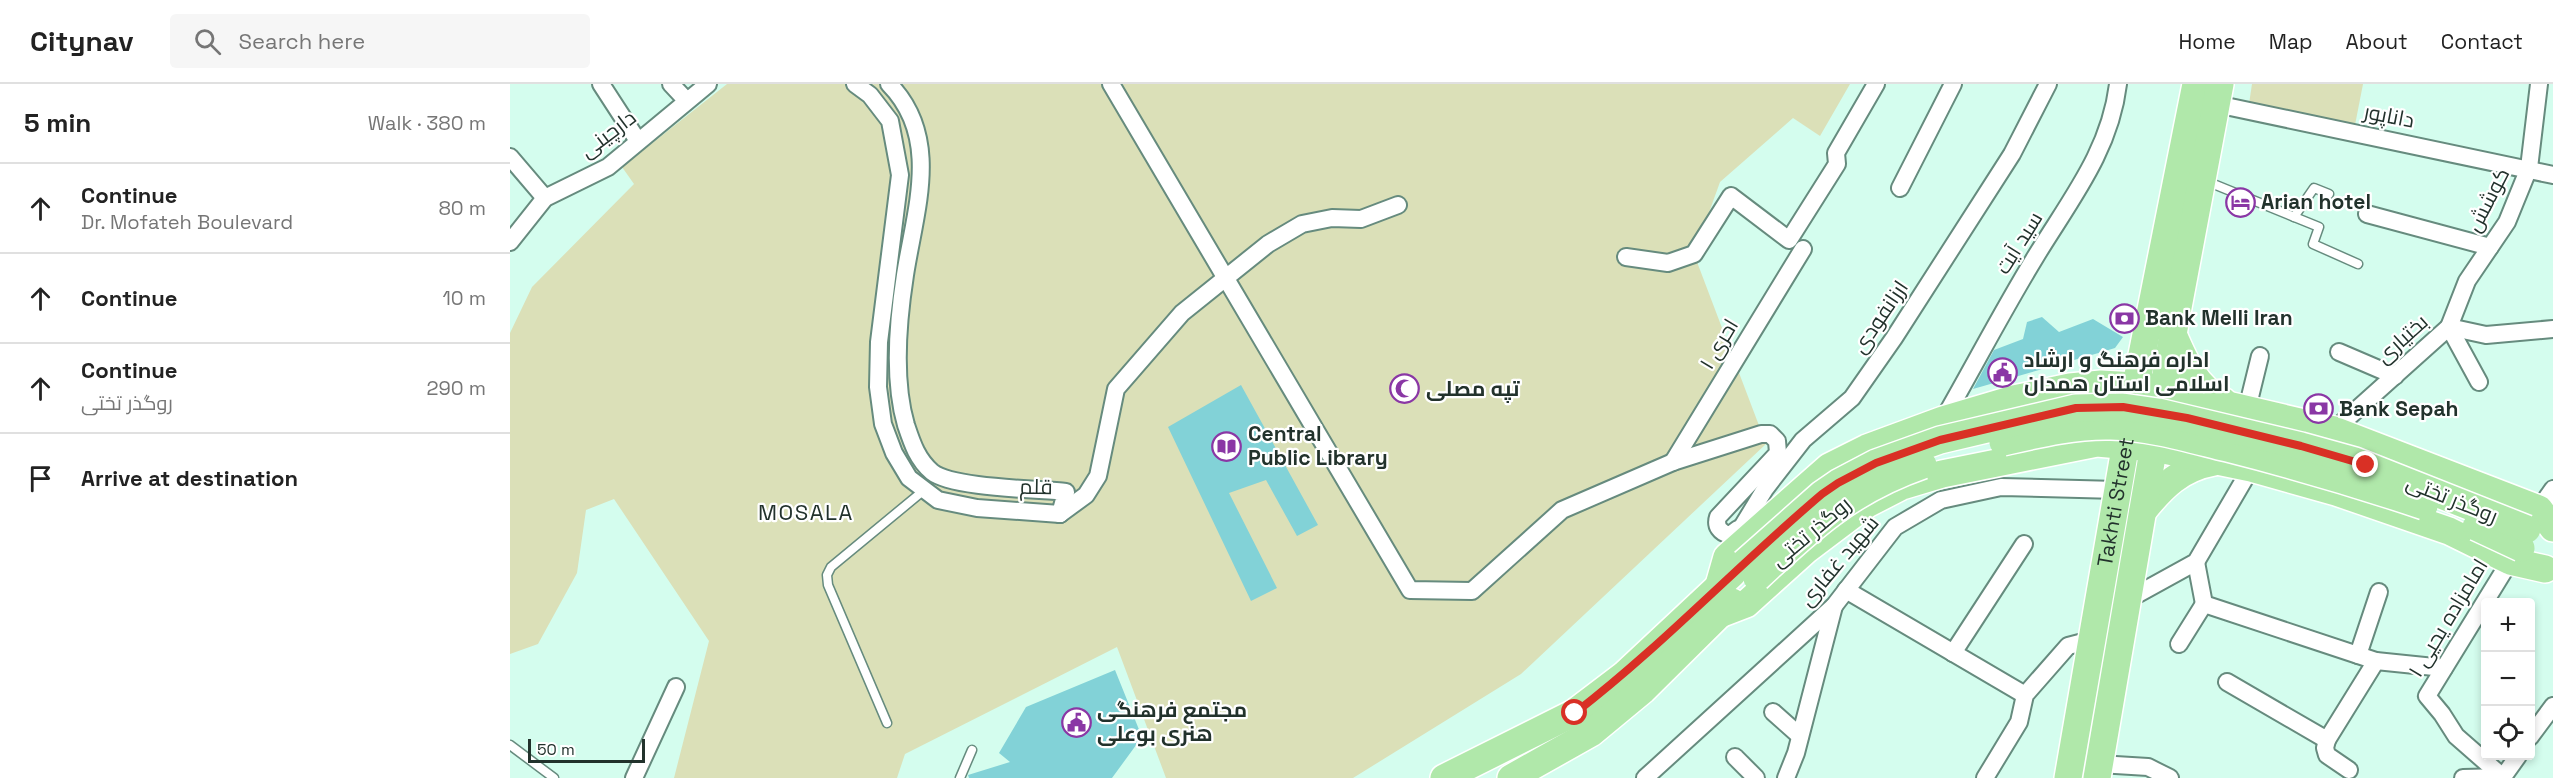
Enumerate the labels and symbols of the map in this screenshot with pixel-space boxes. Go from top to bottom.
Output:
street label: داناپور [2360,97,2417,135]
street label: دارچینی [574,104,642,164]
street label: کوشش [2460,163,2515,237]
hotel icon: Arian hotel [2224,186,2256,218]
place label: Arian hotel [2261,188,2371,215]
street label: سید آیت [1989,206,2048,279]
street label: ارزانفودی [1845,275,1914,358]
bank icon: Bank Melli Iran [2108,302,2140,334]
place label: Bank Melli Iran [2145,304,2293,331]
street label: بختیاری [2370,308,2433,369]
street label: احری ۱ [1693,314,1744,374]
place label: اداره فرهنگ و ارشاد اسلامی استان همدان [2024,346,2230,397]
public building icon: اداره فرهنگ و ارشاد اسلامی استان همدان [1987,356,2019,388]
mosque icon: تپه مصلی [1389,373,1421,405]
place label: تپه مصلی [1426,375,1521,403]
bank icon: Bank Sepah [2302,393,2334,425]
place label: Bank Sepah [2339,395,2459,422]
place label: Central Public Library [1248,420,1388,471]
library icon: Central Public Library [1211,430,1243,462]
street label: Takhti Street [2091,435,2140,569]
route end [2352,451,2378,477]
street label: روگذر تختی [2402,468,2502,529]
street label: قلم [1019,473,1053,501]
street label: روگذر تختی [1765,490,1856,573]
district label: MOSALA [758,498,854,526]
street label: شهید غفاری [1793,510,1884,612]
street label: امامزاده یحیی ۱ [2402,554,2494,682]
place label: مجتمع فرهنگی هنری بوعلی [1097,696,1247,747]
route start [1561,699,1587,725]
public building icon: مجتمع فرهنگی هنری بوعلی [1060,706,1092,738]
scale bar [528,736,645,764]

